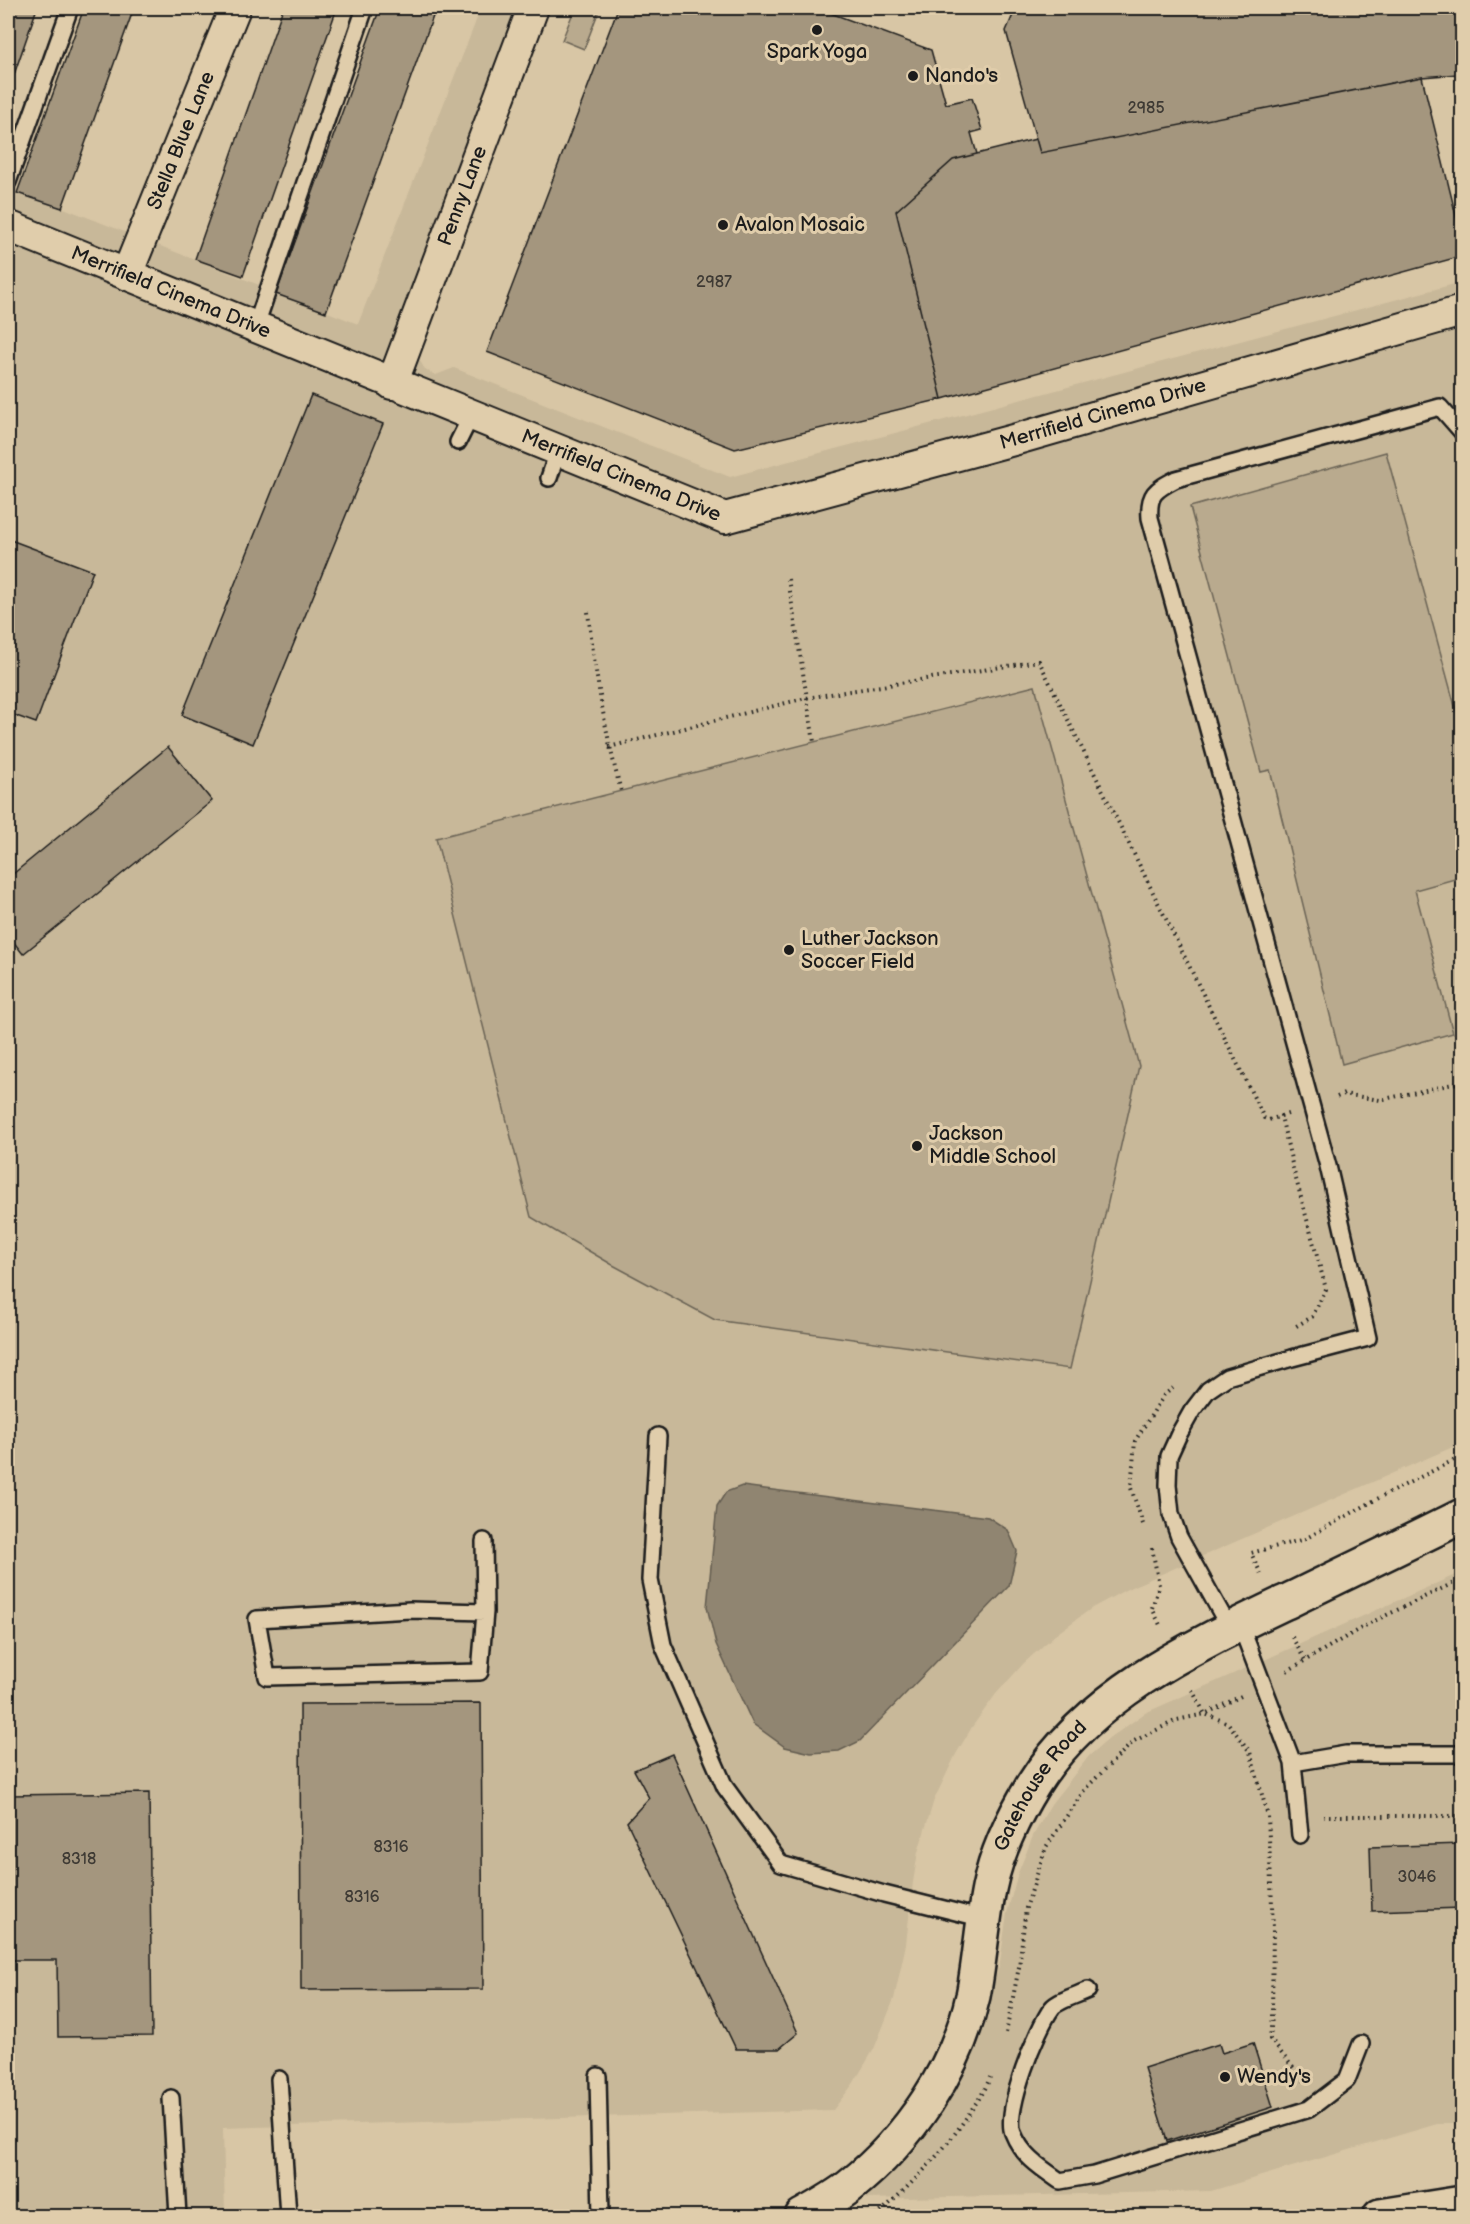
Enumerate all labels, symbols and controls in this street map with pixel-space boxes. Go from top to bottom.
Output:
marker: Spark Yoga [810,23,824,37]
place label: Spark Yoga [767,40,867,64]
place label: Nando's [925,64,998,88]
street label: Stella Blue Lane [142,68,220,213]
marker: Nando's [906,69,920,83]
house number: 2985 [1127,99,1165,118]
street label: Penny Lane [433,142,492,249]
place label: Avalon Mosaic [735,213,865,237]
marker: Avalon Mosaic [716,218,730,232]
street label: Merrifield Cinema Drive [68,241,275,344]
house number: 2987 [696,273,732,292]
street label: Merrifield Cinema Drive [997,373,1209,455]
street label: Merrifield Cinema Drive [518,424,725,527]
place label: Luther Jackson Soccer Field [801,927,939,974]
marker: Luther Jackson Soccer Field [782,943,796,957]
place label: Jackson Middle School [929,1122,1056,1169]
marker: Jackson Middle School [910,1139,924,1153]
street label: Gatehouse Road [989,1715,1092,1855]
house number: 8316 [373,1838,409,1857]
house number: 8318 [62,1850,96,1869]
house number: 3046 [1398,1868,1437,1887]
house number: 8316 [344,1888,380,1907]
place label: Wendy's [1237,2065,1311,2089]
marker: Wendy's [1218,2070,1232,2084]

